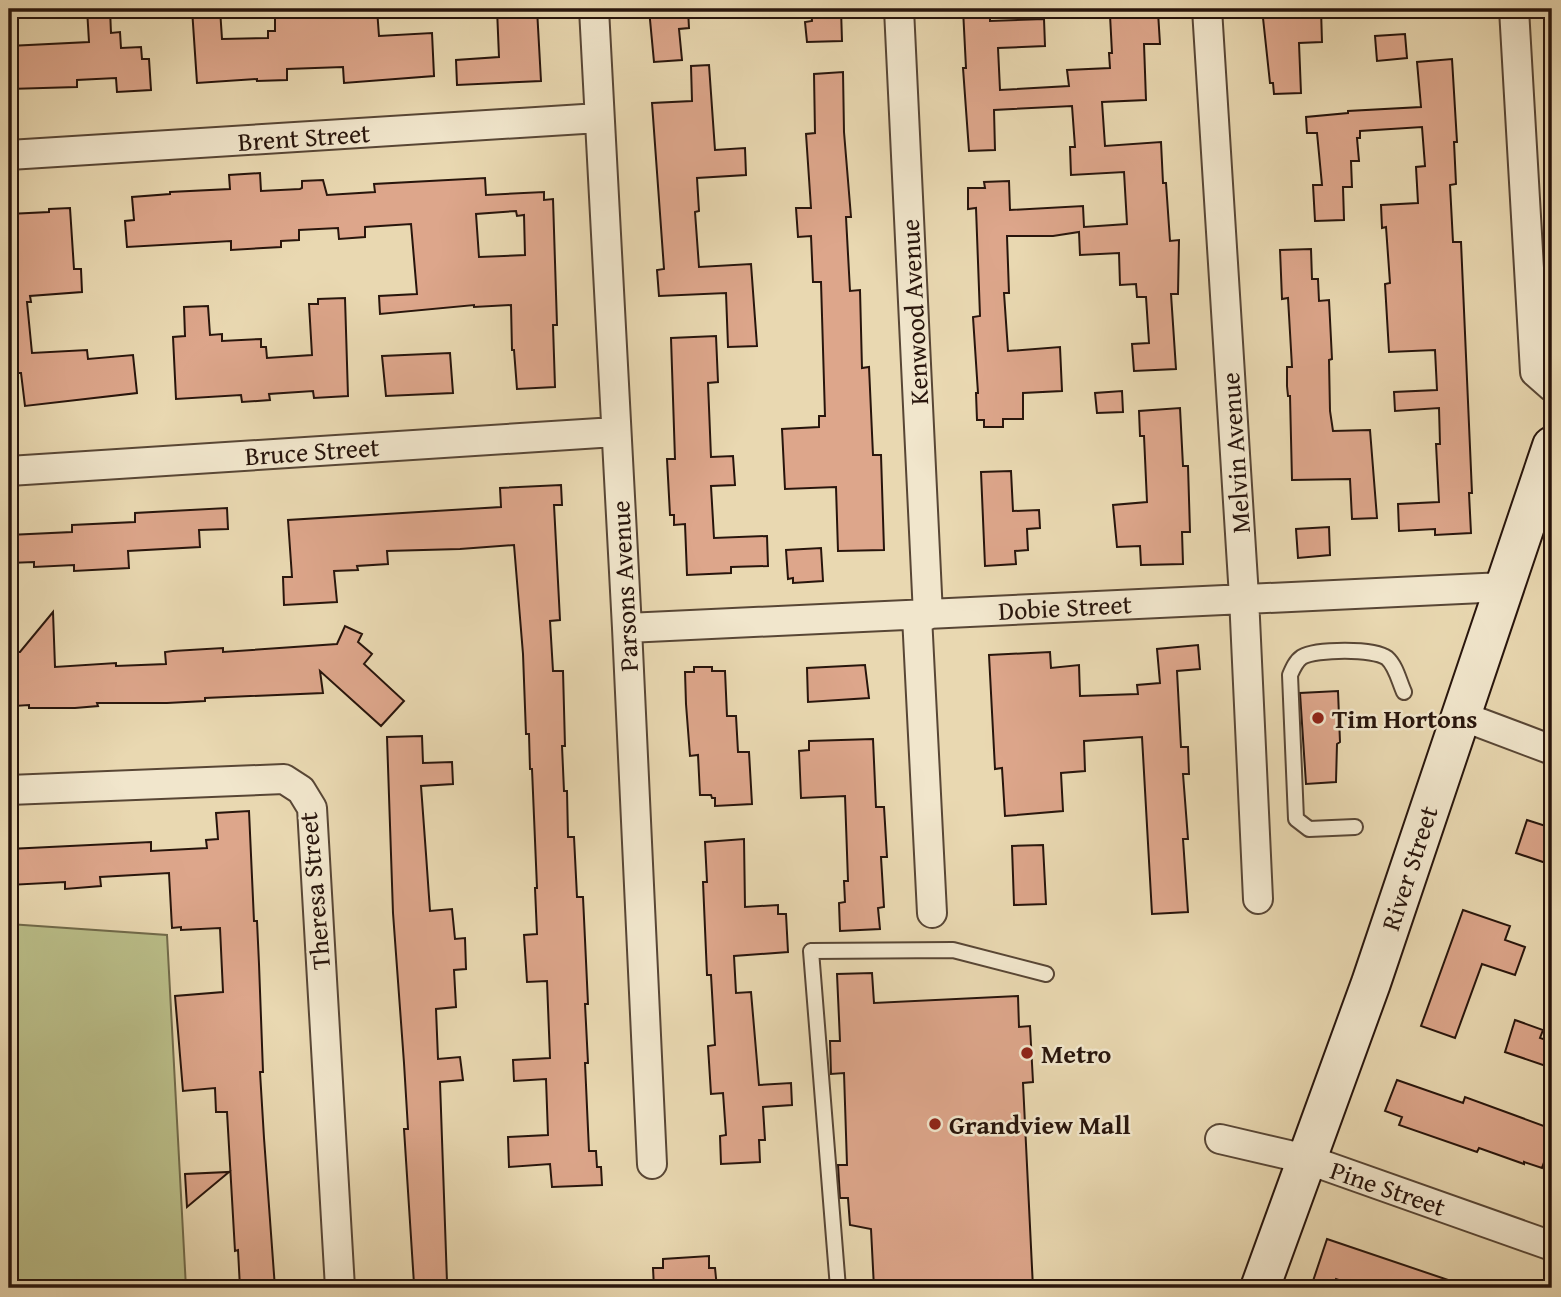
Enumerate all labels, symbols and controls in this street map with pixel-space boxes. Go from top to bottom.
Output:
street label: Brent Street [237,113,371,161]
street label: Kenwood Avenue [890,218,938,406]
street label: Melvin Avenue [1210,371,1260,535]
street label: Bruce Street [243,427,381,475]
street label: Parsons Avenue [600,500,648,672]
street label: Dobie Street [997,584,1133,630]
place label: Tim Hortons [1332,699,1477,738]
marker: Tim Hortons [1310,710,1326,726]
street label: River Street [1371,801,1447,935]
street label: Theresa Street [288,811,340,971]
place label: Metro [1041,1034,1112,1073]
marker: Metro [1019,1045,1035,1061]
place label: Grandview Mall [949,1105,1131,1144]
marker: Grandview Mall [927,1116,943,1132]
street label: Pine Street [1325,1150,1451,1226]

